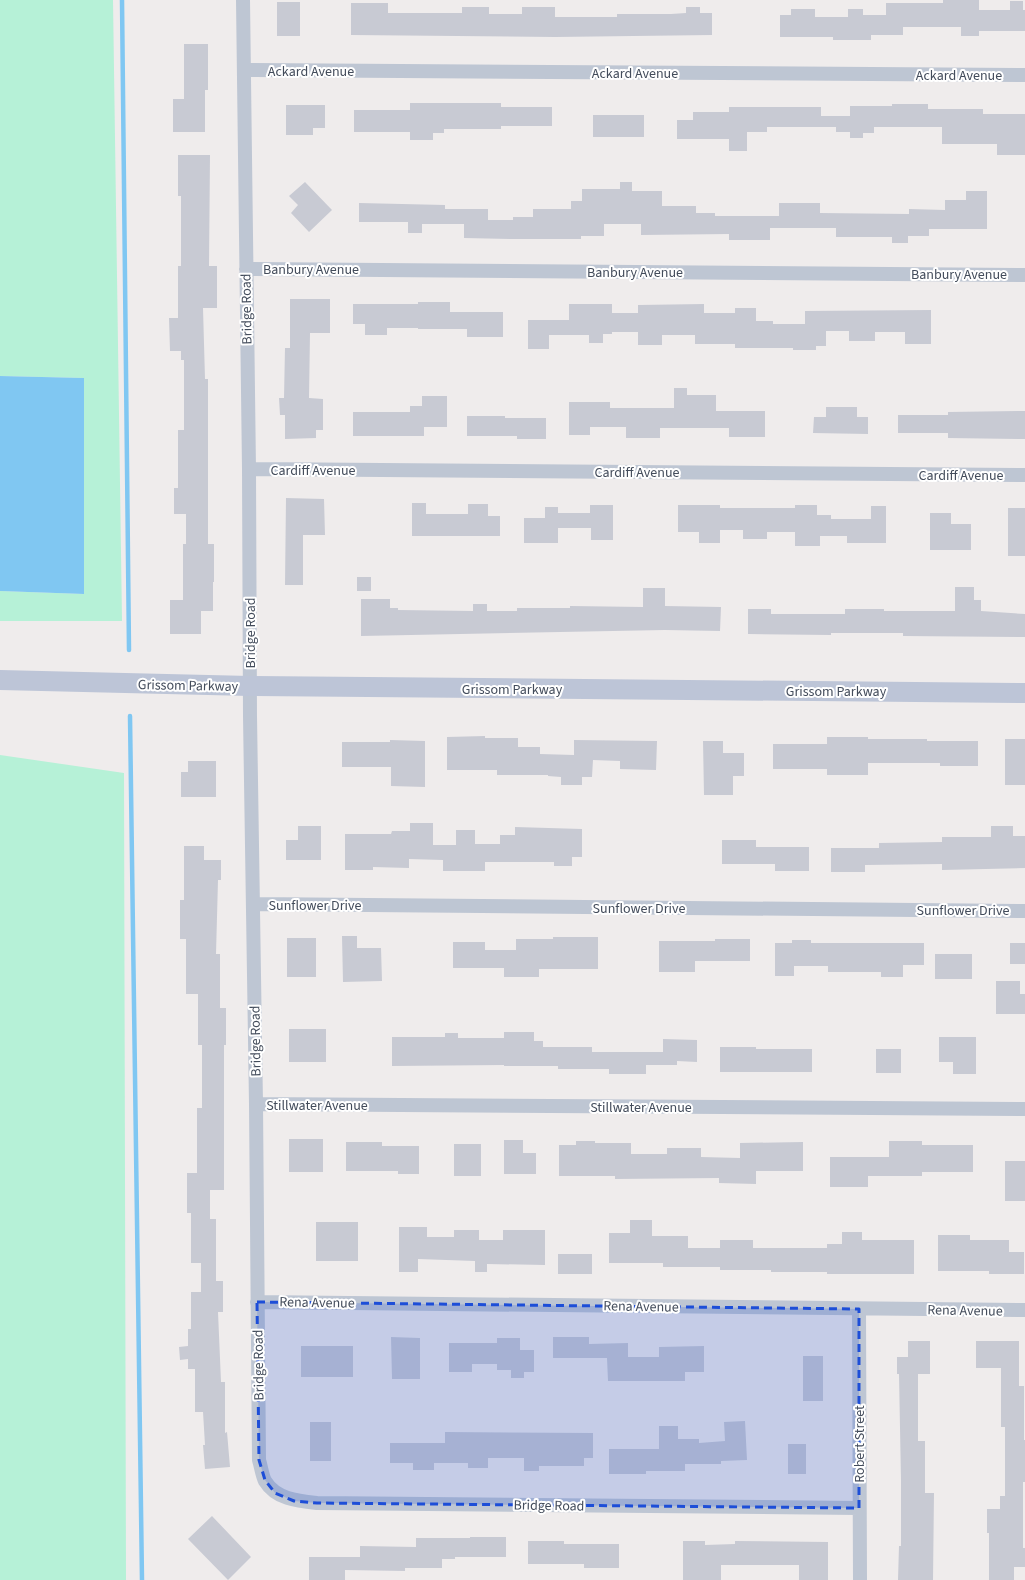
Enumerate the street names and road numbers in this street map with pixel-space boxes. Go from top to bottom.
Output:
street label: Ackard Avenue [268,62,354,82]
street label: Ackard Avenue [592,64,678,84]
street label: Ackard Avenue [916,66,1002,86]
street label: Banbury Avenue [263,260,359,280]
street label: Banbury Avenue [587,263,683,283]
street label: Banbury Avenue [911,265,1007,285]
street label: Bridge Road [236,273,258,345]
street label: Cardiff Avenue [270,461,356,481]
street label: Cardiff Avenue [594,463,680,483]
street label: Cardiff Avenue [918,466,1004,486]
street label: Bridge Road [241,598,261,668]
street label: Grissom Parkway [138,675,239,697]
street label: Grissom Parkway [462,680,563,700]
street label: Grissom Parkway [786,682,887,702]
street label: Sunflower Drive [269,896,362,916]
street label: Sunflower Drive [593,899,686,919]
street label: Sunflower Drive [917,901,1010,921]
street label: Bridge Road [245,1005,267,1077]
street label: Stillwater Avenue [266,1096,368,1116]
street label: Stillwater Avenue [590,1098,692,1118]
street label: Rena Avenue [279,1292,355,1314]
street label: Rena Avenue [603,1296,679,1318]
street label: Rena Avenue [927,1300,1003,1322]
street label: Bridge Road [248,1329,270,1401]
street label: Robert Street [850,1405,870,1483]
street label: Bridge Road [513,1495,585,1517]

